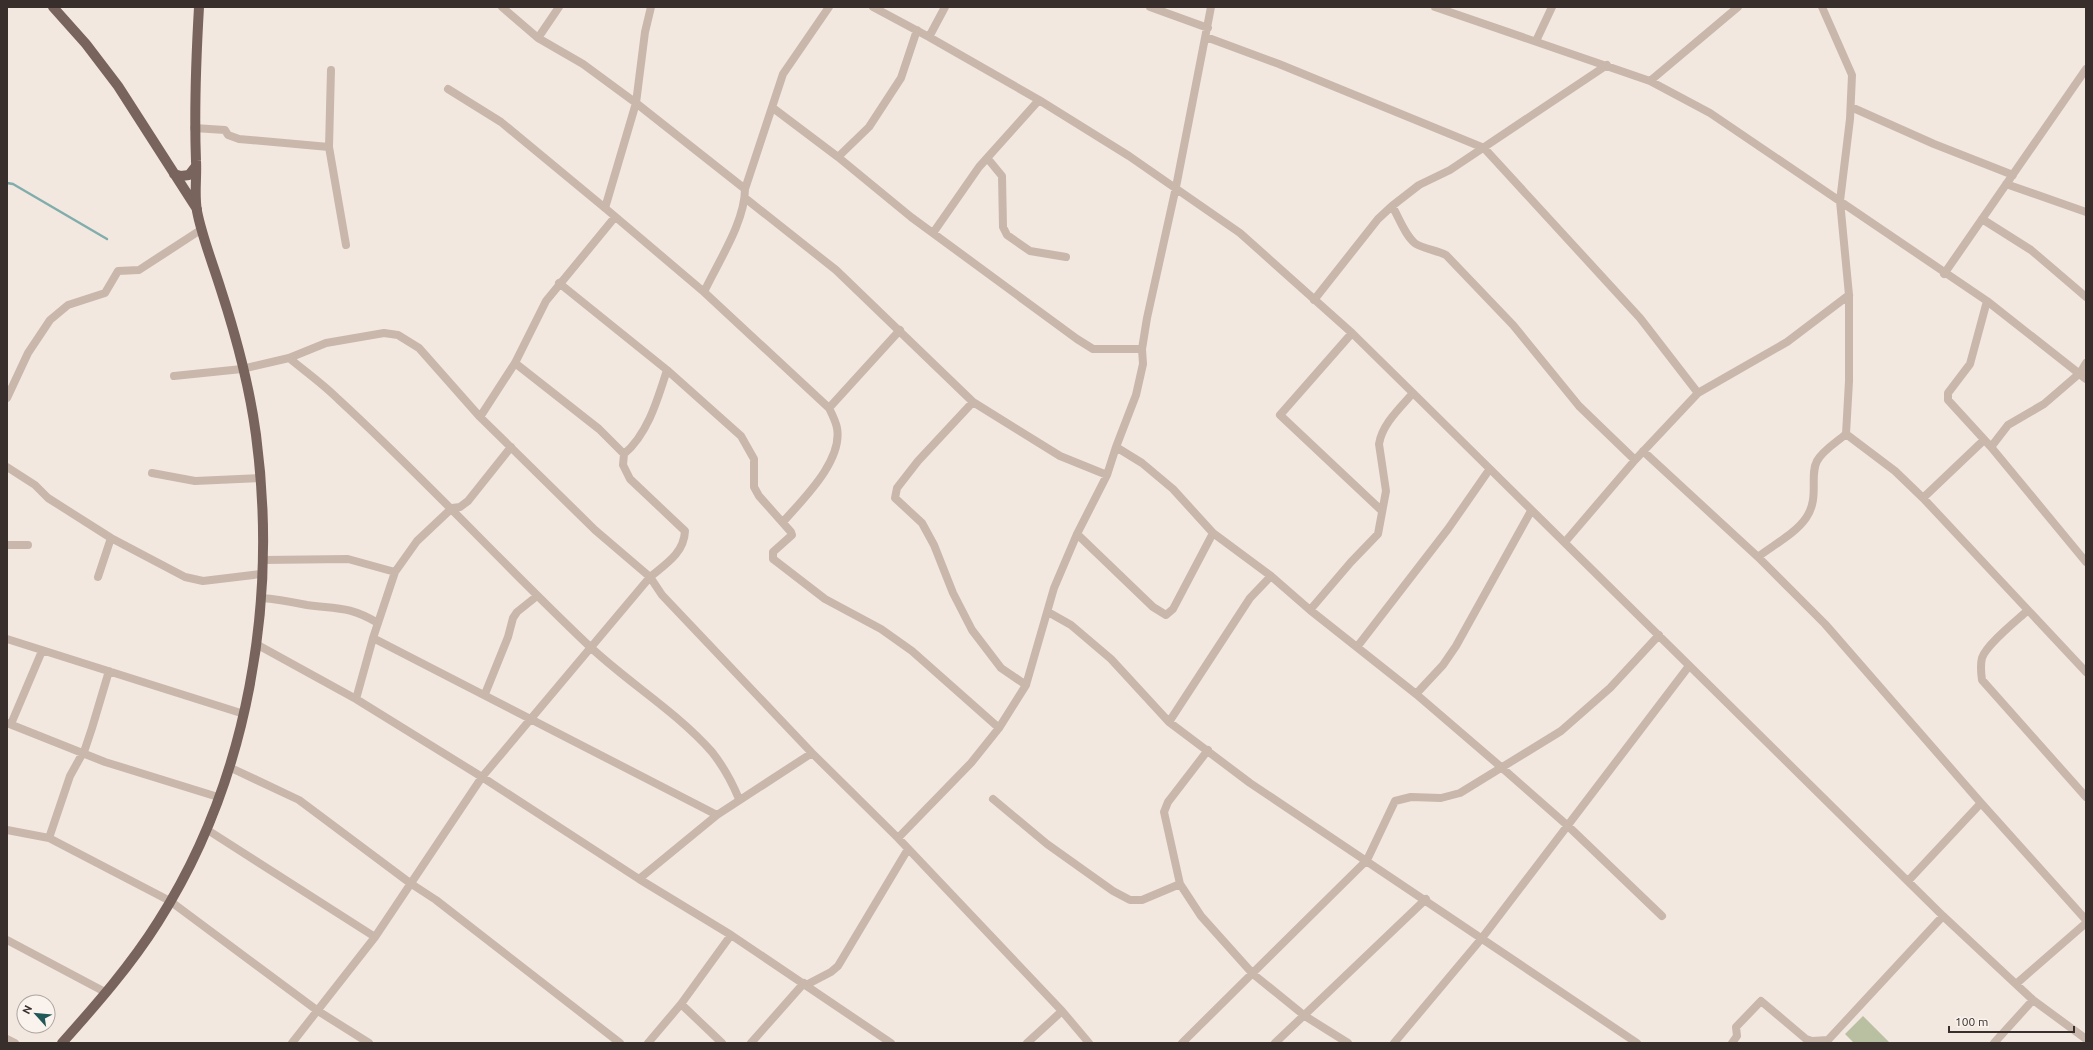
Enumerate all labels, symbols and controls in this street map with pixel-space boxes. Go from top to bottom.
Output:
north arrow [16,994,56,1034]
text: N [20,1003,34,1016]
scale bar [1949,1008,2074,1034]
text: 100 m [1955,1015,1988,1028]

